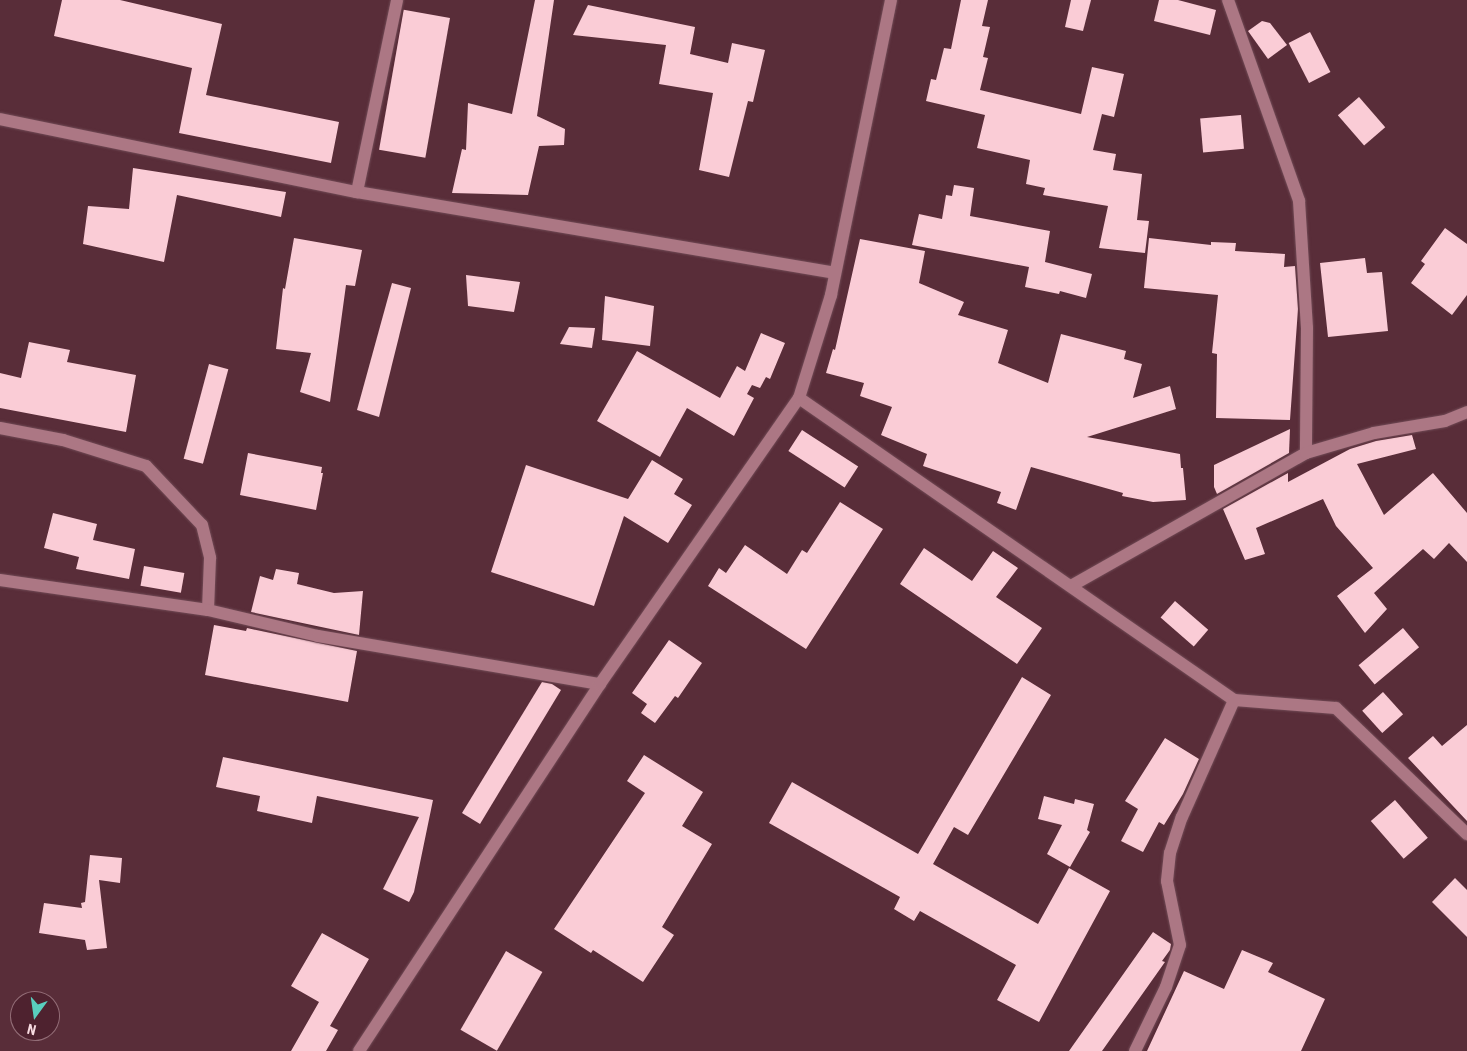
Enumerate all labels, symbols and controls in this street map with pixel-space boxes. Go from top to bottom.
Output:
north arrow [10,991,60,1041]
text: N [26,1021,38,1038]

